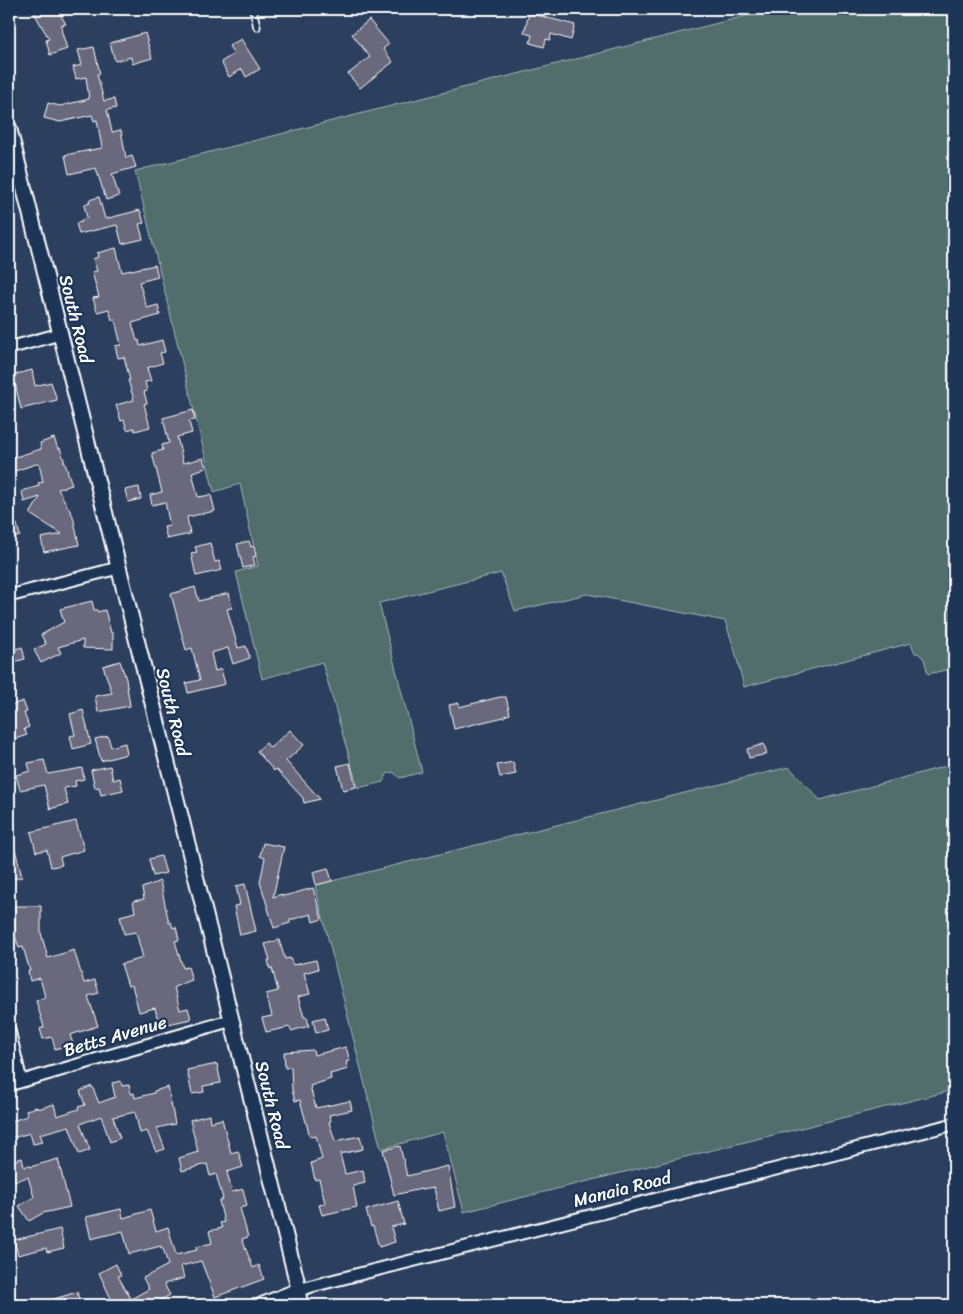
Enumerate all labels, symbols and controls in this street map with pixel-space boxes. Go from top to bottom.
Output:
street label: South Road [50,271,103,368]
street label: South Road [147,664,200,761]
street label: Betts Avenue [59,1006,171,1066]
street label: South Road [246,1057,299,1154]
street label: Manaia Road [570,1161,676,1217]

